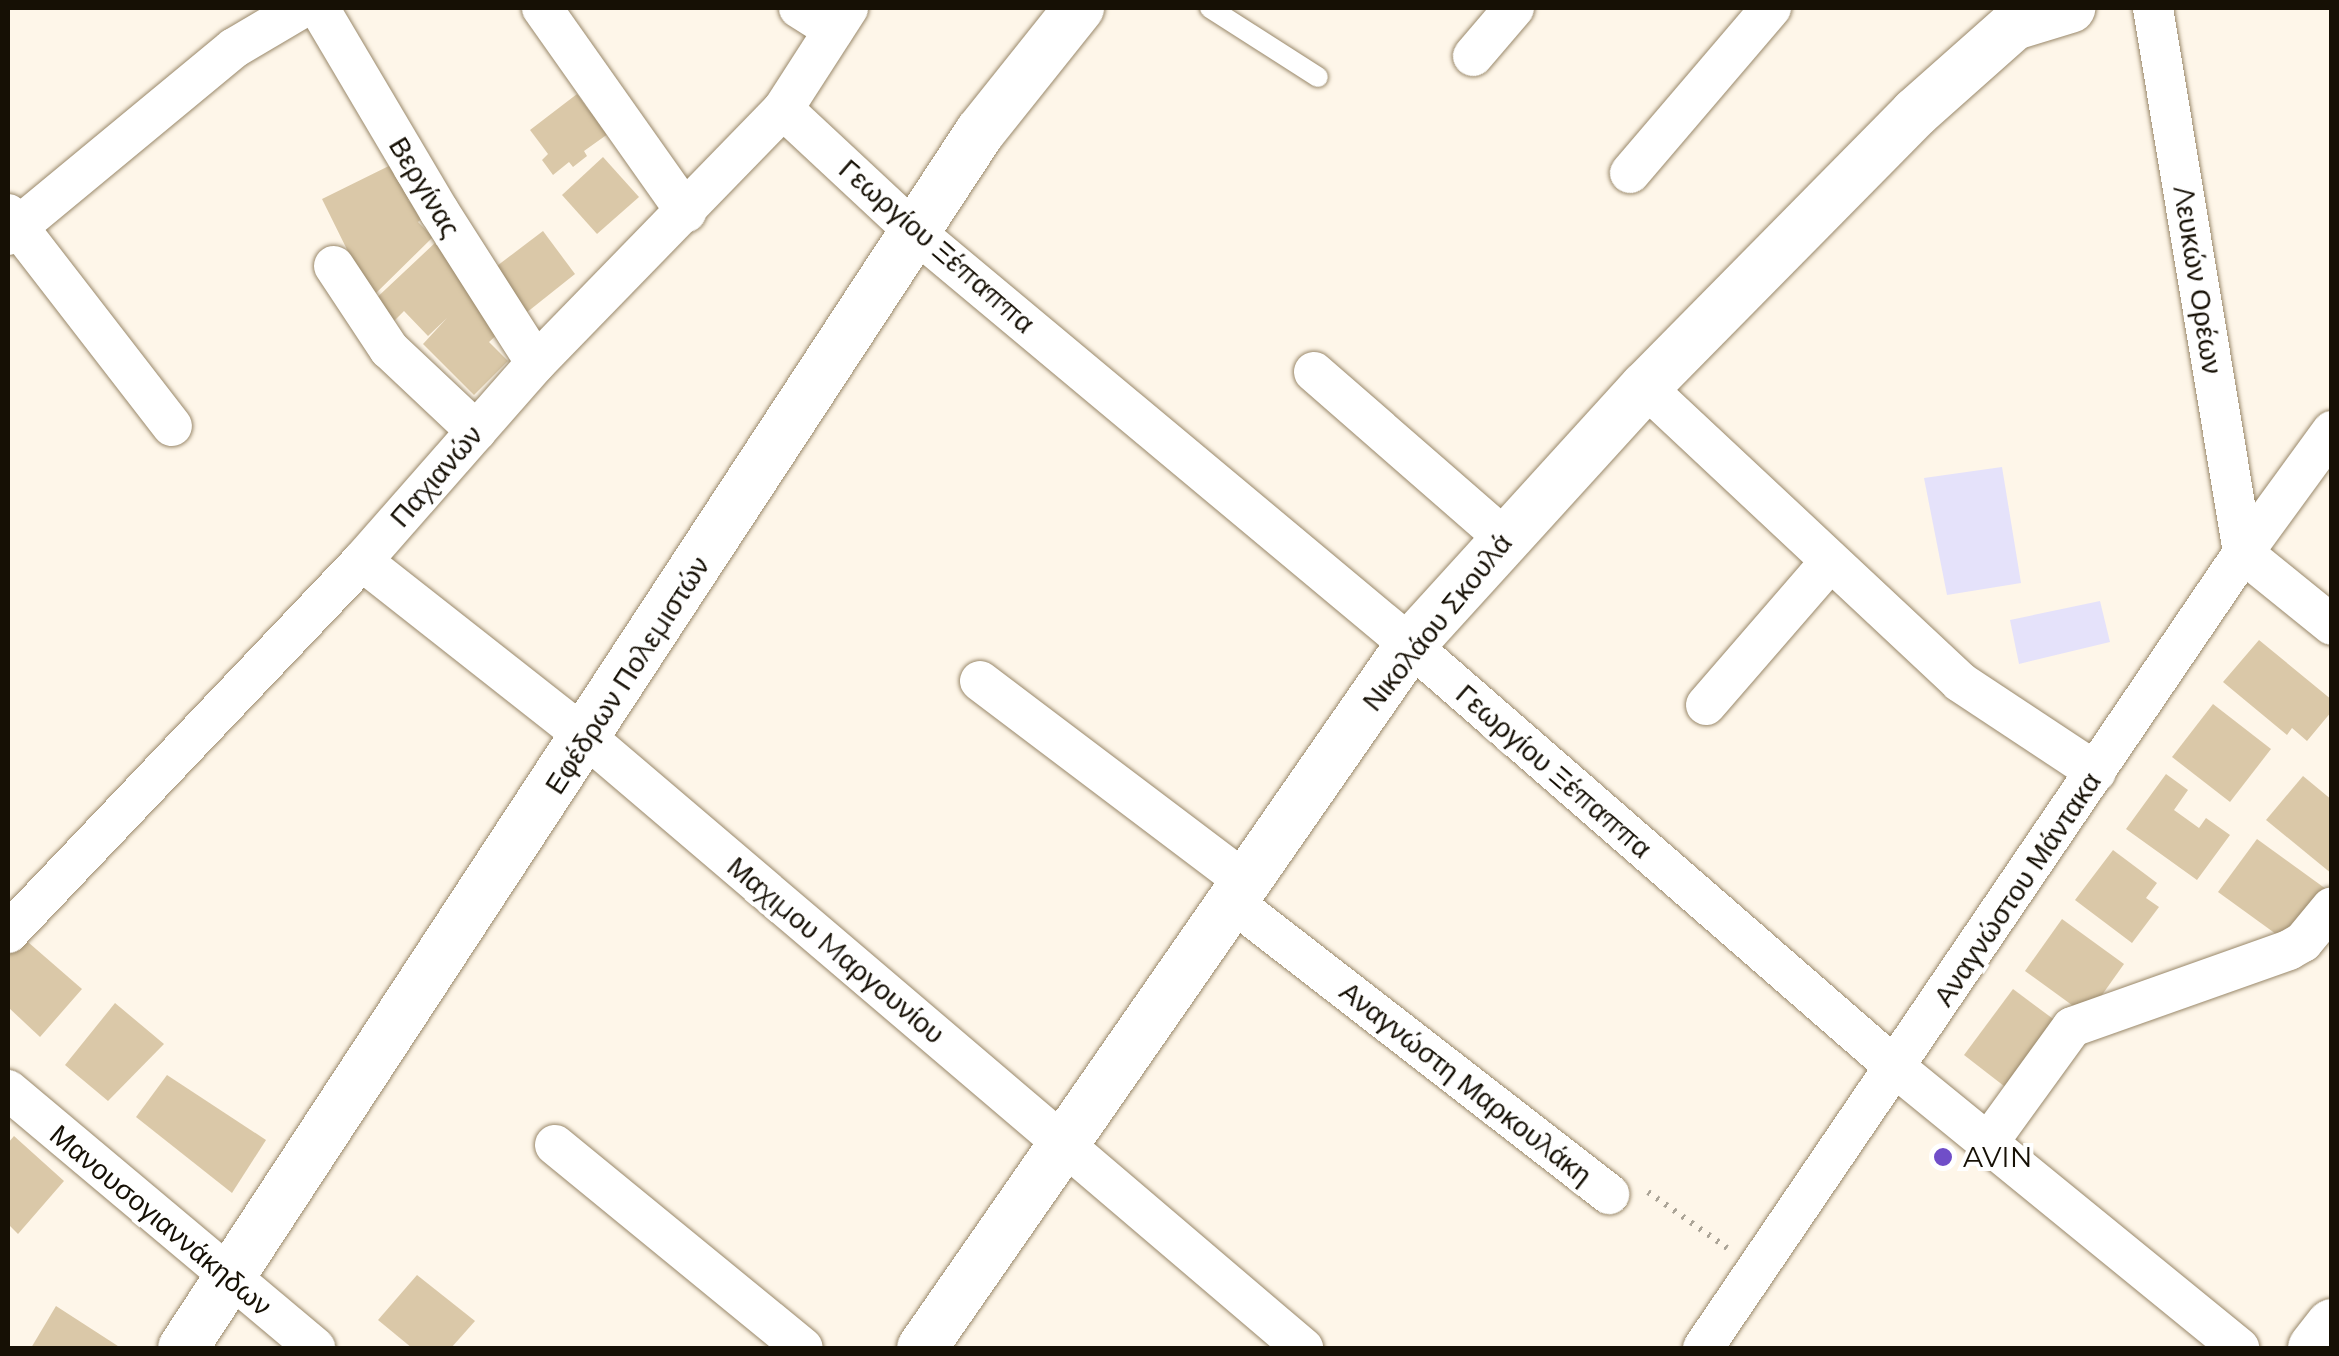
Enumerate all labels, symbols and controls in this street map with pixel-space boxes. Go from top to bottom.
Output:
street label: Βεργίνας [382,131,468,243]
street label: Γεωργίου Ξέπαππα [832,152,1042,340]
street label: Λευκών Ορέων [2167,183,2229,377]
street label: Παχιανών [383,418,489,534]
street label: Νικολάου Σκουλά [1355,527,1519,717]
street label: Εφέδρων Πολεμιστών [538,550,716,800]
street label: Γεωργίου Ξέπαππα [1449,677,1659,865]
street label: Αναγνώστου Μάντακα [1926,766,2108,1012]
street label: Μαχιμου Mαργουνίου [721,849,951,1051]
street label: Αναγνώστη Μαρκουλάκη [1333,974,1599,1192]
street label: Μανουσογιαννάκηδων [43,1118,279,1322]
place label: AVIN [1963,1140,2032,1174]
marker: AVIN [1932,1146,1954,1168]

